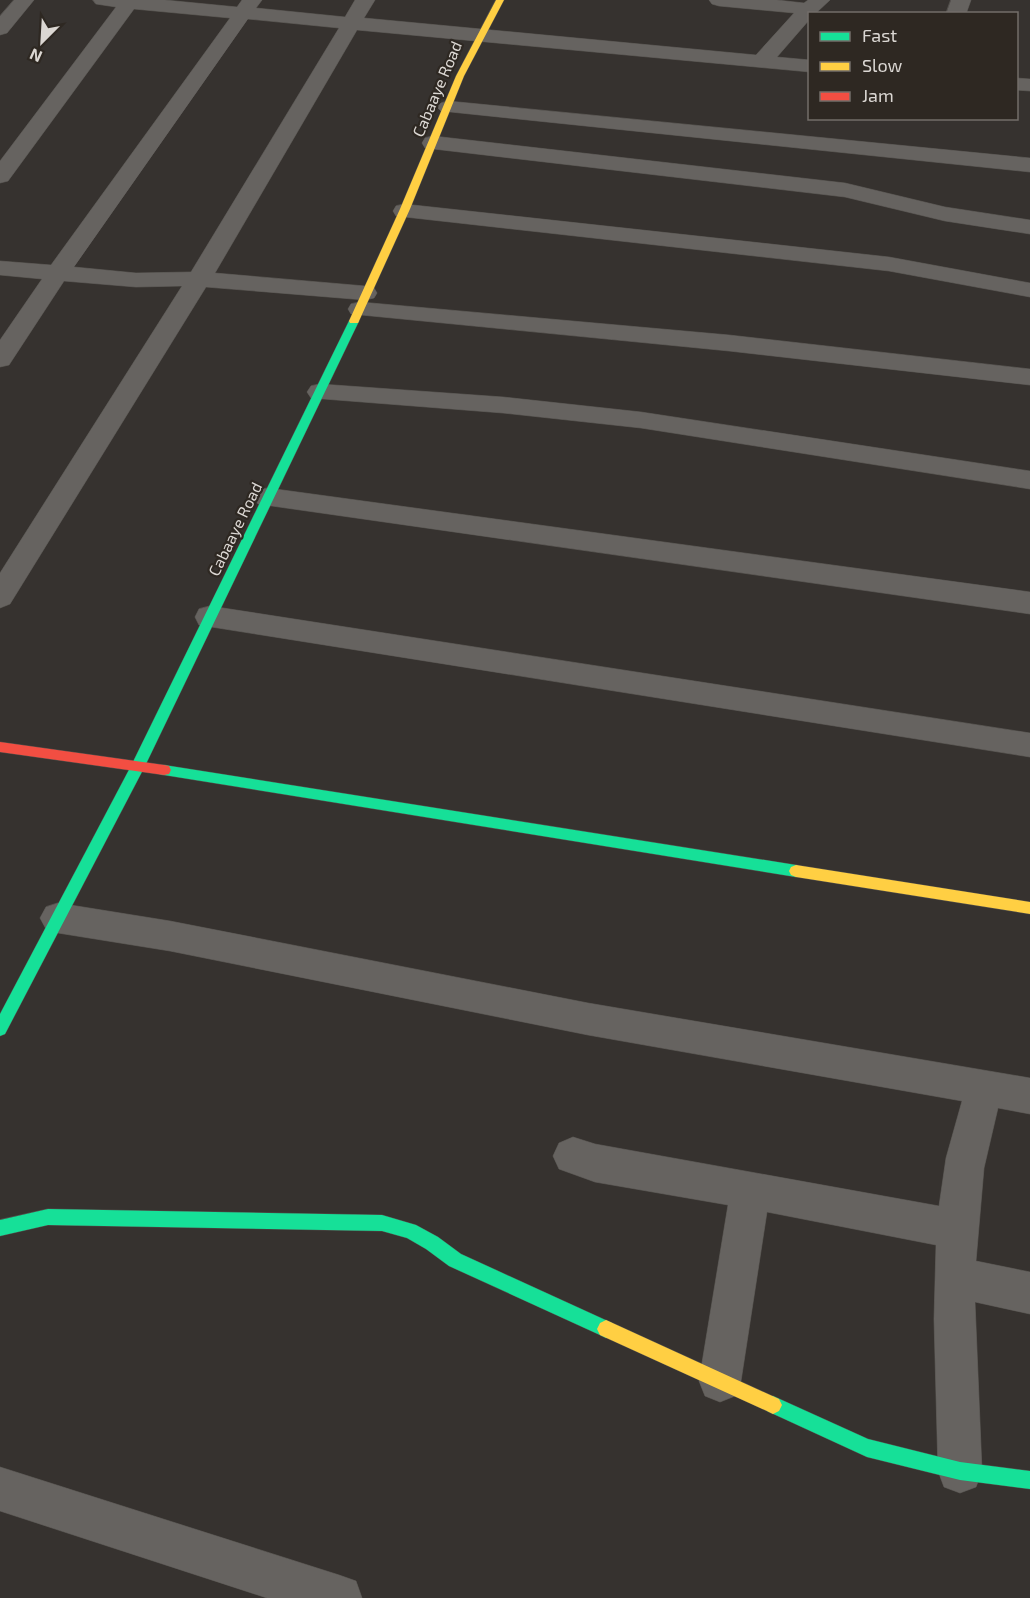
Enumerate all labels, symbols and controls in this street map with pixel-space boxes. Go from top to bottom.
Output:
north arrow [12,12,72,72]
legend [808,12,1018,120]
text: Fast [862,24,897,46]
street label: Cabaaye Road [408,38,465,139]
text: N [27,45,45,67]
text: Slow [862,54,903,76]
text: Jam [862,84,894,106]
street label: Cabaaye Road [204,479,265,579]

